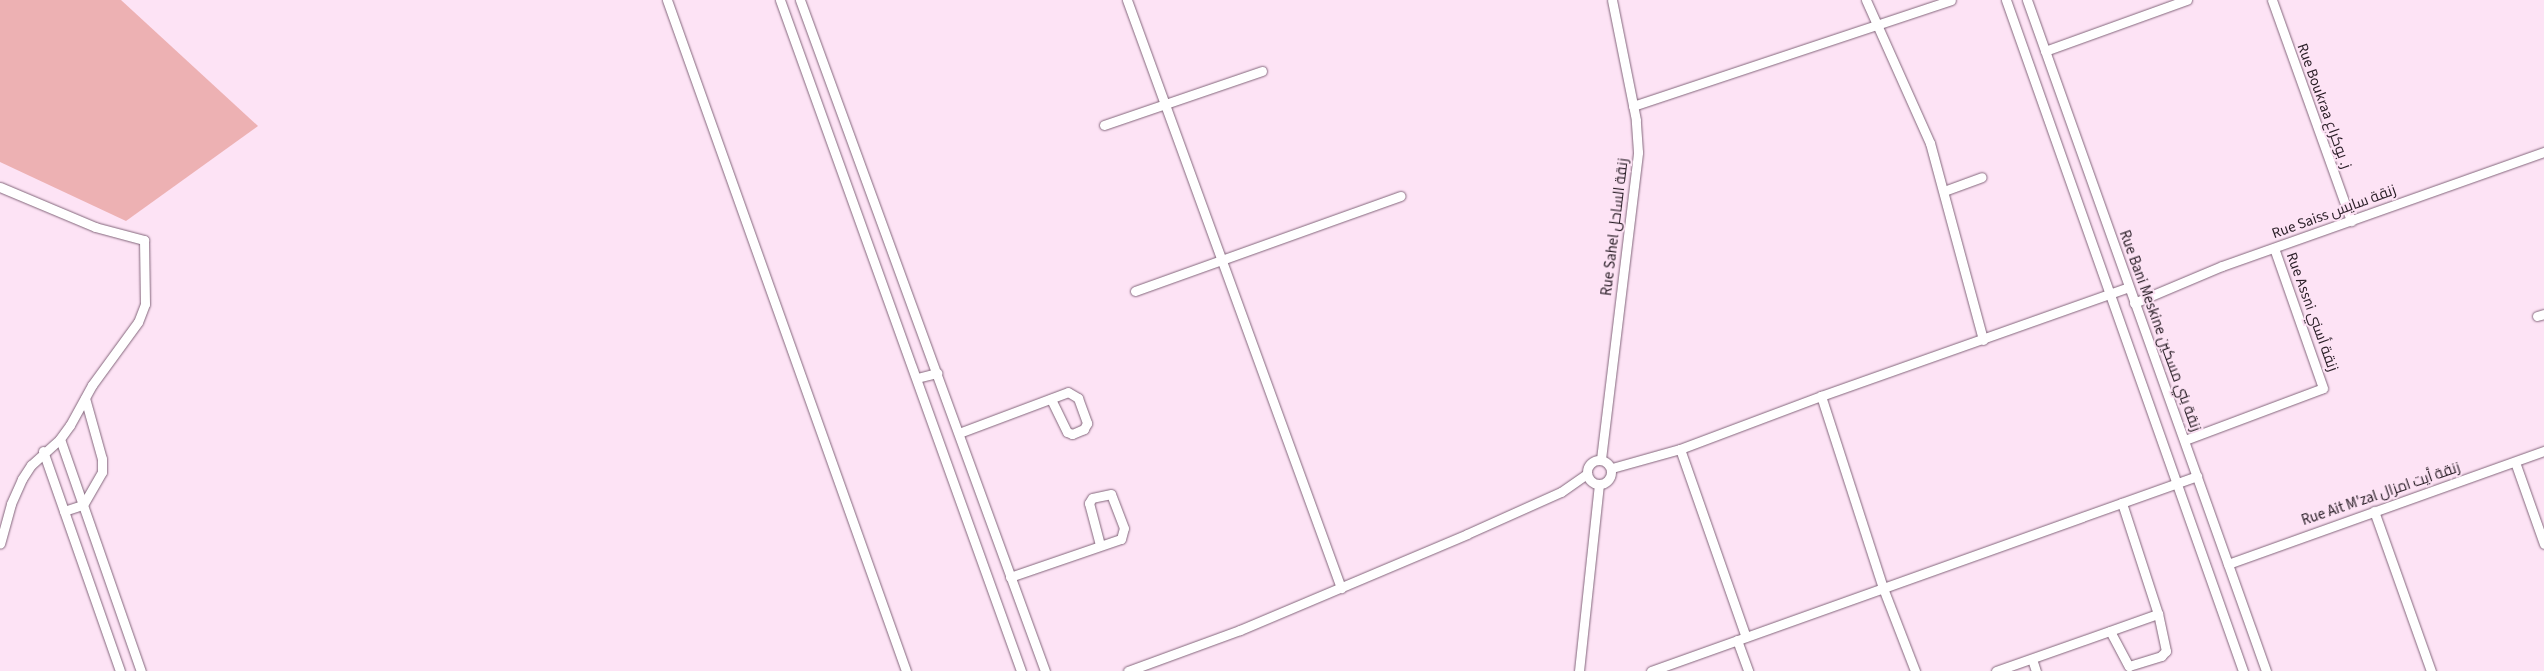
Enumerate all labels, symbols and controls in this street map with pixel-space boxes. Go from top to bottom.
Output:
street label: Rue Boukraa ز. بوكراع [2293,41,2355,171]
street label: Rue Sahel زنقة الساحل [1598,157,1632,297]
street label: Rue Saiss زنقة سايس [2270,181,2398,243]
street label: Rue Bani Meskine زنقة بني مسكين [2115,228,2205,434]
street label: Rue Assni زنقة أسني [2282,250,2342,374]
street label: Rue Ait M'zal زنقة أيت امزال [2299,458,2463,530]

